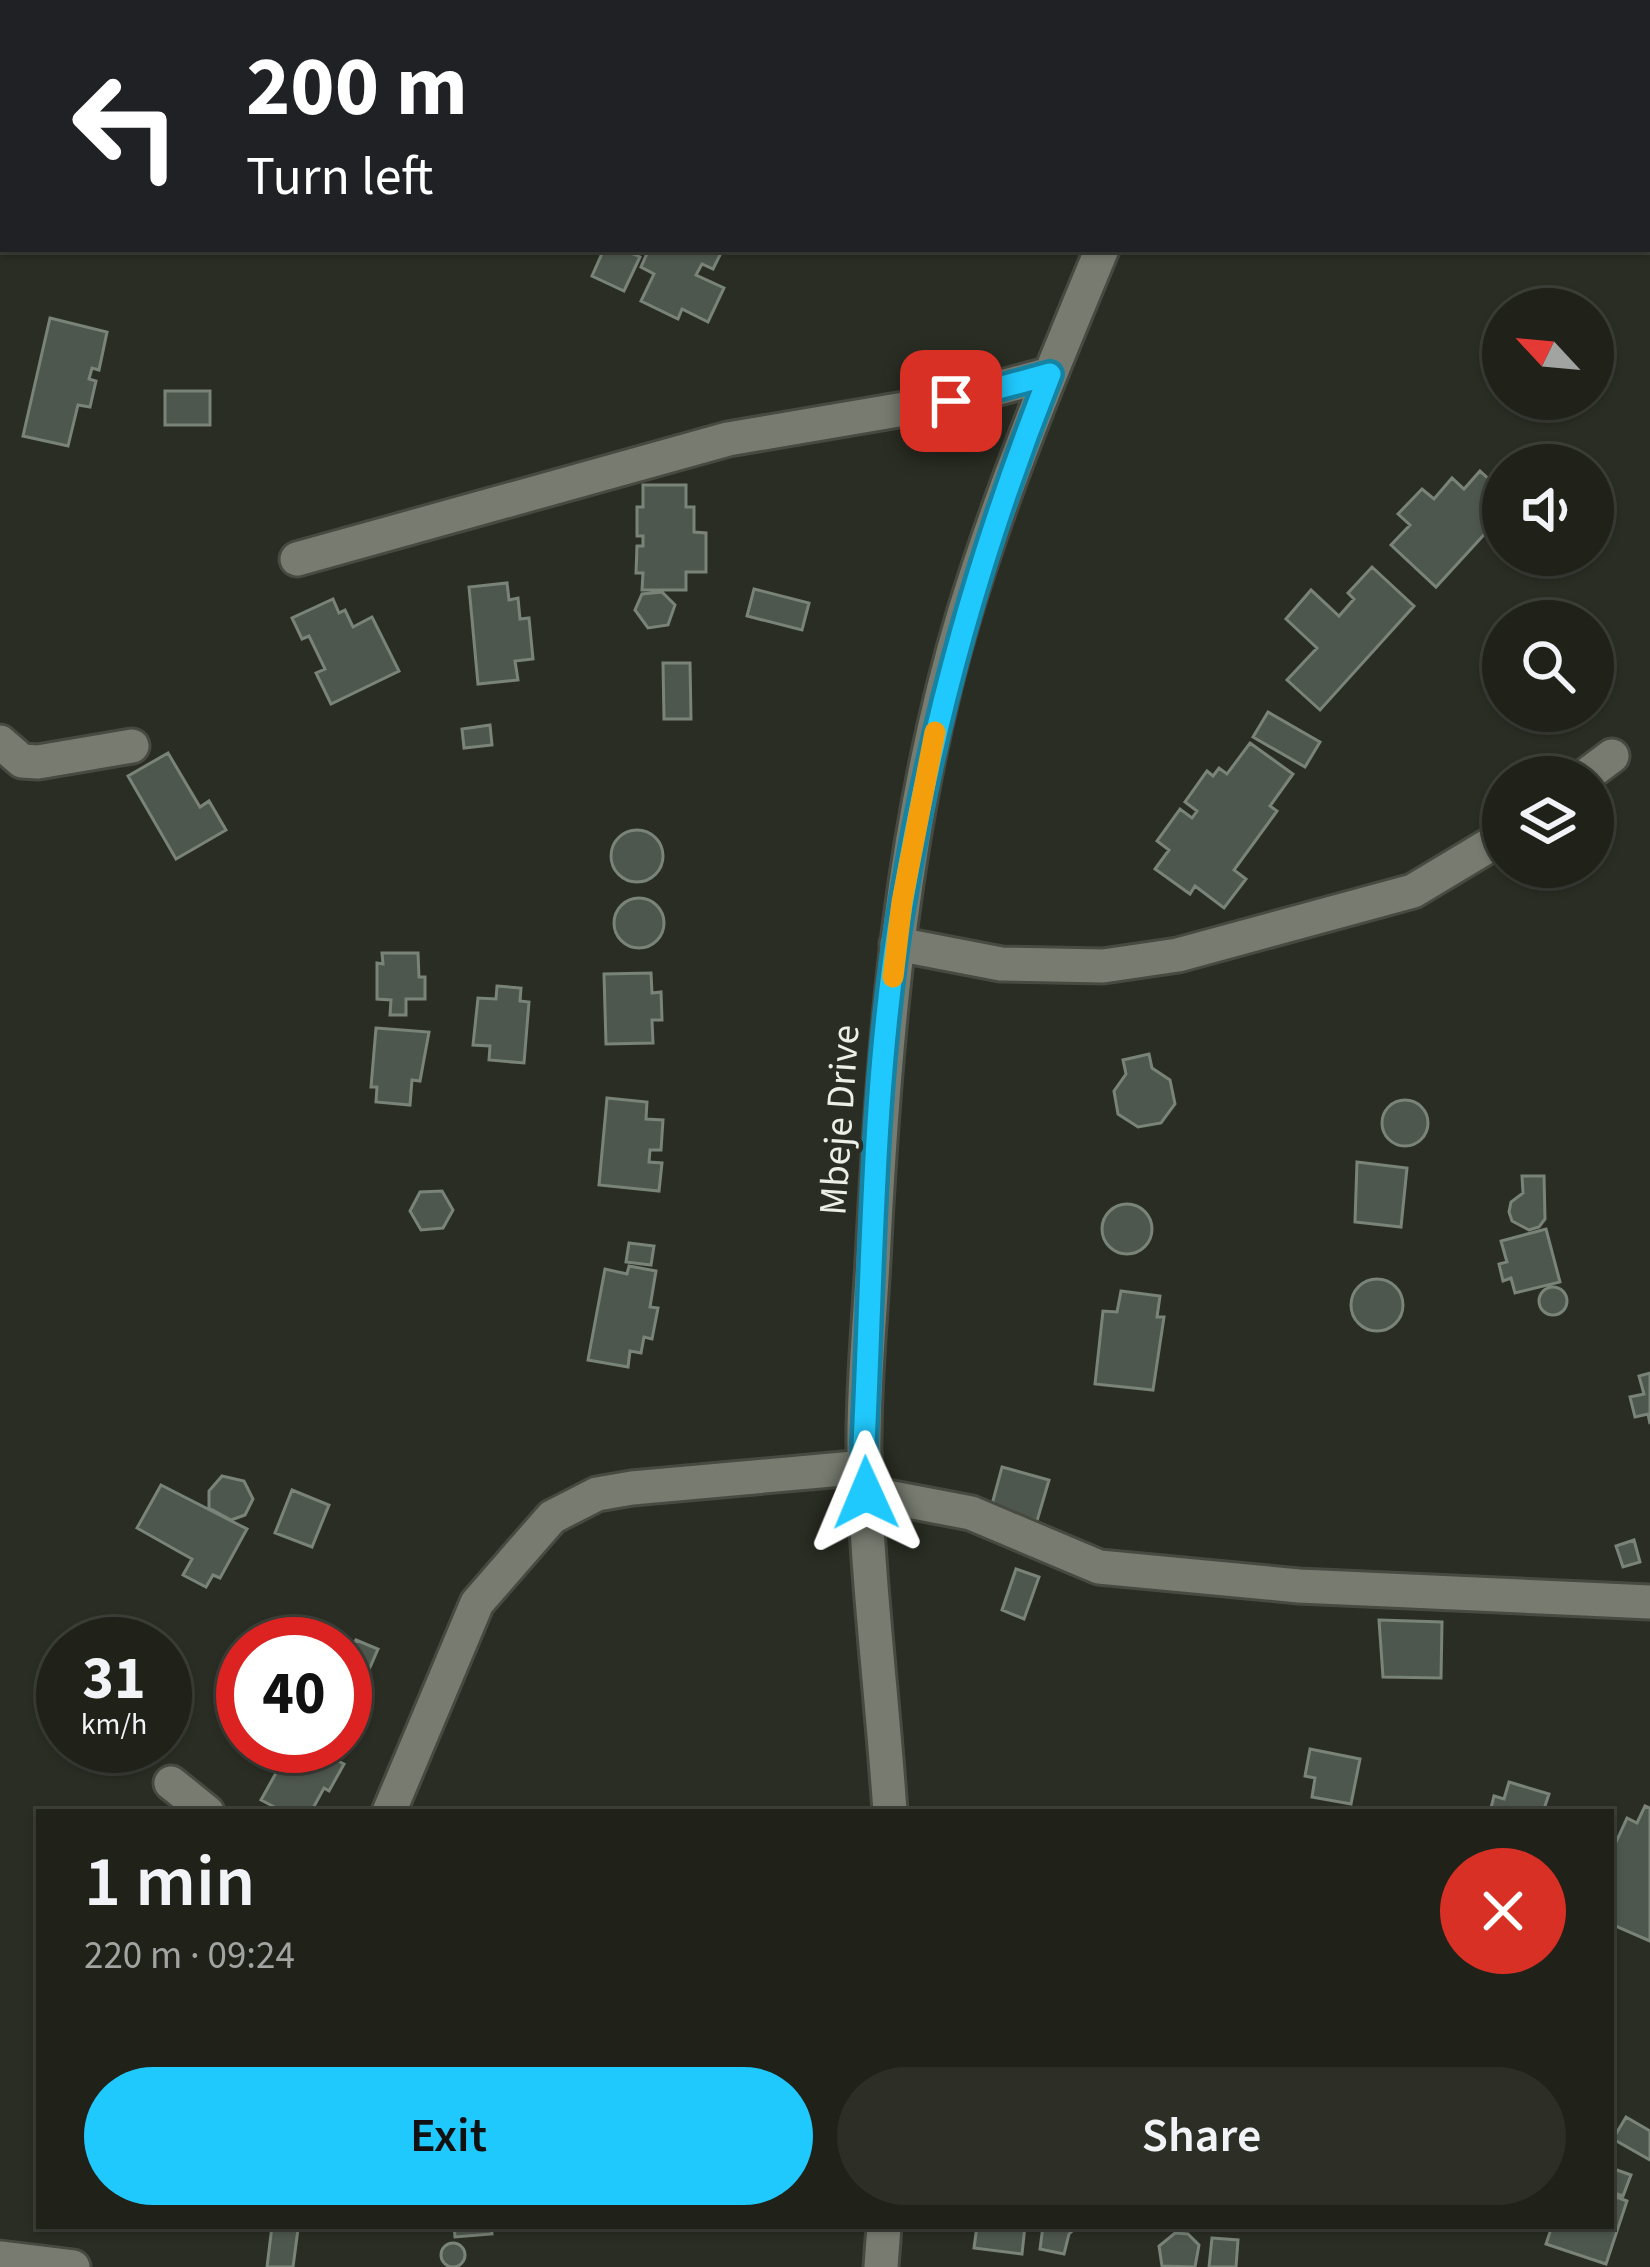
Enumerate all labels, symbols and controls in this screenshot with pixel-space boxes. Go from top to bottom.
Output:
text: 200 m [246,28,468,148]
icon: left [48,48,204,204]
text: Turn left [246,139,433,216]
north arrow [1482,288,1614,420]
map controls [1482,288,1614,888]
pin [900,350,1002,452]
icon: arrive [918,368,984,434]
button: sound [1482,444,1614,576]
button: search [1482,600,1614,732]
button: layers [1482,756,1614,888]
street label: Mbeje Drive [805,1023,875,1217]
position arrow [803,1430,929,1556]
speed limit sign: 40 [216,1617,372,1773]
text: 31 [82,1637,146,1722]
text: km/h [81,1703,147,1746]
text: 1 min [84,1831,255,1934]
button: close [1440,1848,1566,1974]
text: 220 m · 09:24 [84,1928,295,1984]
button: Exit [84,2067,813,2205]
button: Share [837,2067,1566,2205]

